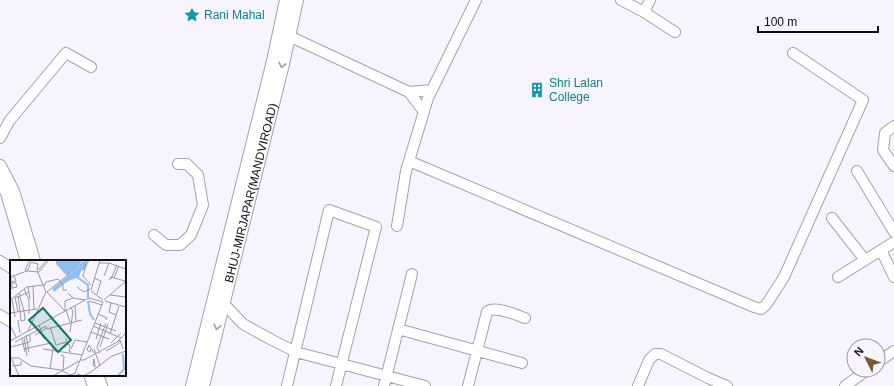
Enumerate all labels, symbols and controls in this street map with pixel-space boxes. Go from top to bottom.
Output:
place icon: Rani Mahal [183,6,201,24]
place label: Rani Mahal [204,8,265,22]
scale bar [758,8,878,34]
text: 100 m [764,15,797,29]
one-way arrow [278,62,287,69]
place label: Shri Lalan College [549,76,603,104]
building icon: Shri Lalan College [528,81,546,99]
street label: BHUJ-MIRJAPAR(MANDVIROAD) [222,102,280,284]
inset map [10,260,126,376]
one-way arrow [213,324,222,331]
north arrow [846,338,886,378]
text: N [851,344,866,358]

